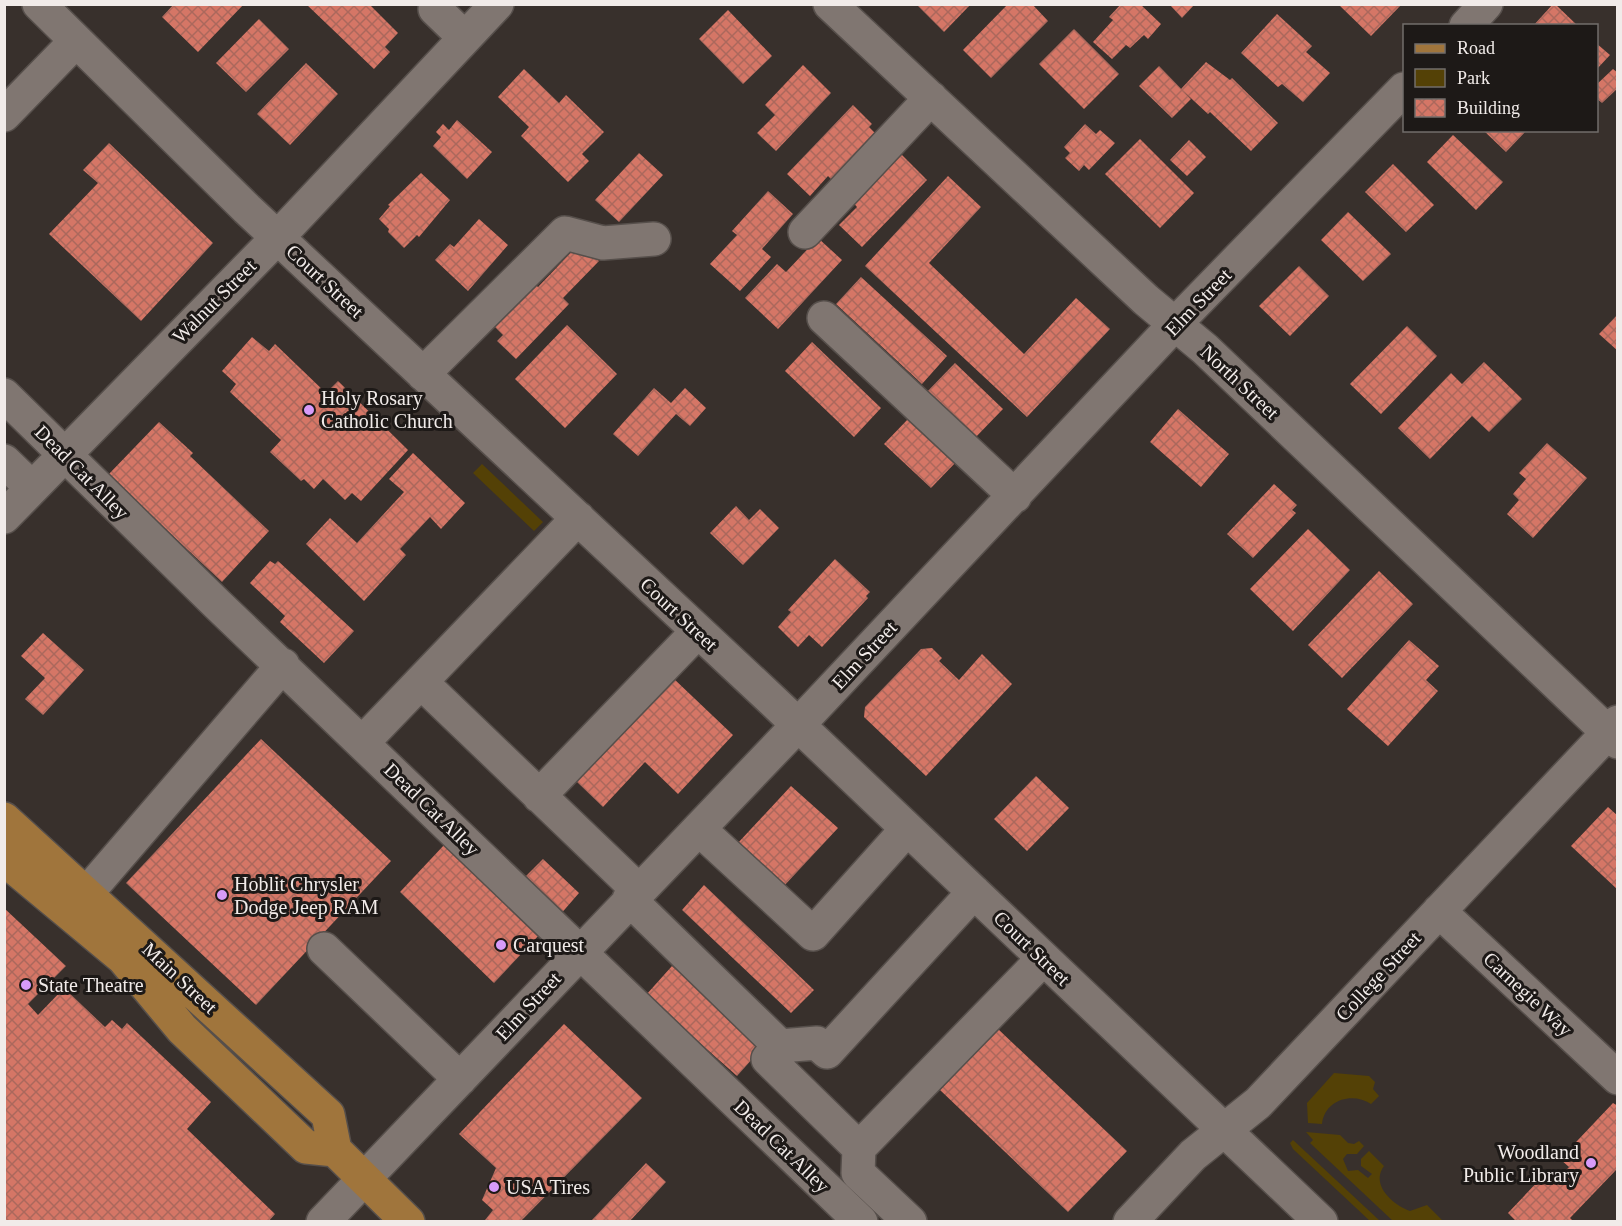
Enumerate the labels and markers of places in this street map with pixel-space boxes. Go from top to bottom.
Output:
place label: Holy Rosary Catholic Church [321,387,453,432]
marker: Holy Rosary Catholic Church [302,403,316,417]
place label: Hoblit Chrysler Dodge Jeep RAM [234,873,379,919]
marker: Hoblit Chrysler Dodge Jeep RAM [215,888,229,902]
place label: Carquest [513,934,585,957]
marker: Carquest [494,938,508,952]
place label: State Theatre [38,974,144,996]
marker: State Theatre [19,978,33,992]
place label: Woodland Public Library [1463,1141,1579,1187]
marker: Woodland Public Library [1584,1156,1598,1170]
place label: USA Tires [506,1176,590,1198]
marker: USA Tires [487,1180,501,1194]

